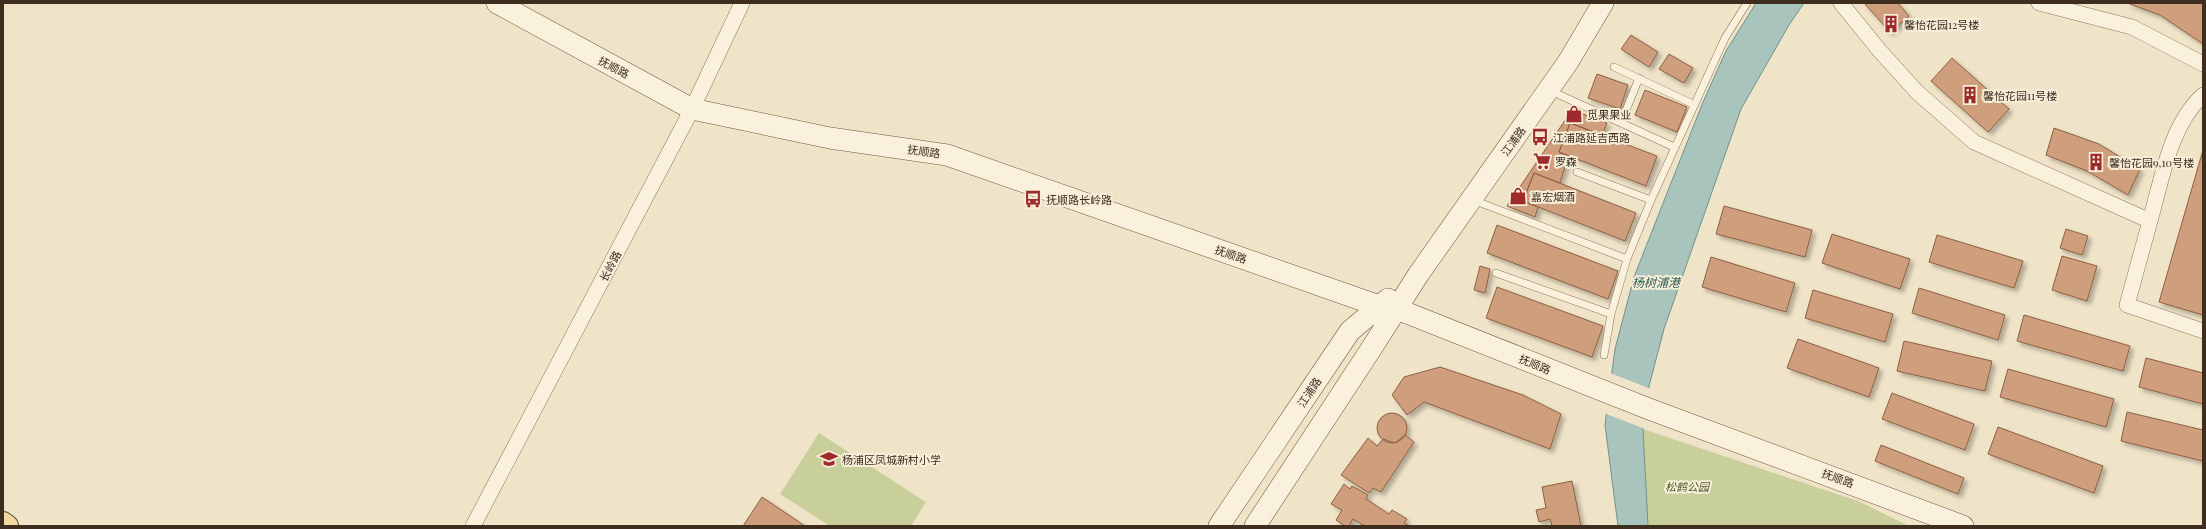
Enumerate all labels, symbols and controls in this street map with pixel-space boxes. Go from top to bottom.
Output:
building icon: 馨怡花园12号楼 [1881,14,1901,34]
place label: 馨怡花园12号楼 [1904,17,1979,32]
street label: 抚顺路 [596,53,632,81]
building icon: 馨怡花园11号楼 [1960,85,1980,105]
place label: 馨怡花园11号楼 [1983,88,2057,103]
shop icon: 觅果果业 [1564,104,1584,124]
place label: 觅果果业 [1587,107,1631,122]
street label: 江浦路 [1497,123,1529,159]
bus stop icon: 江浦路延吉西路 [1530,127,1550,147]
place label: 江浦路延吉西路 [1553,130,1630,145]
street label: 抚顺路 [907,141,941,161]
supermarket icon: 罗森 [1532,151,1552,171]
building icon: 馨怡花园9,10号楼 [2086,152,2106,172]
place label: 罗森 [1555,154,1577,169]
place label: 馨怡花园9,10号楼 [2109,155,2194,170]
shop icon: 嘉宏烟酒 [1508,186,1528,206]
bus stop icon: 抚顺路长岭路 [1023,189,1043,209]
place label: 嘉宏烟酒 [1531,189,1575,204]
place label: 抚顺路长岭路 [1046,192,1112,207]
street label: 抚顺路 [1213,242,1249,266]
street label: 长岭路 [596,248,624,284]
water label: 杨树浦港 [1632,274,1682,290]
street label: 抚顺路 [1517,351,1553,377]
street label: 江浦路 [1294,374,1324,410]
school or university icon: 杨浦区凤城新村小学 [819,449,839,469]
place label: 杨浦区凤城新村小学 [842,452,941,467]
street label: 抚顺路 [1820,465,1856,491]
park label: 松鹤公园 [1665,479,1711,494]

